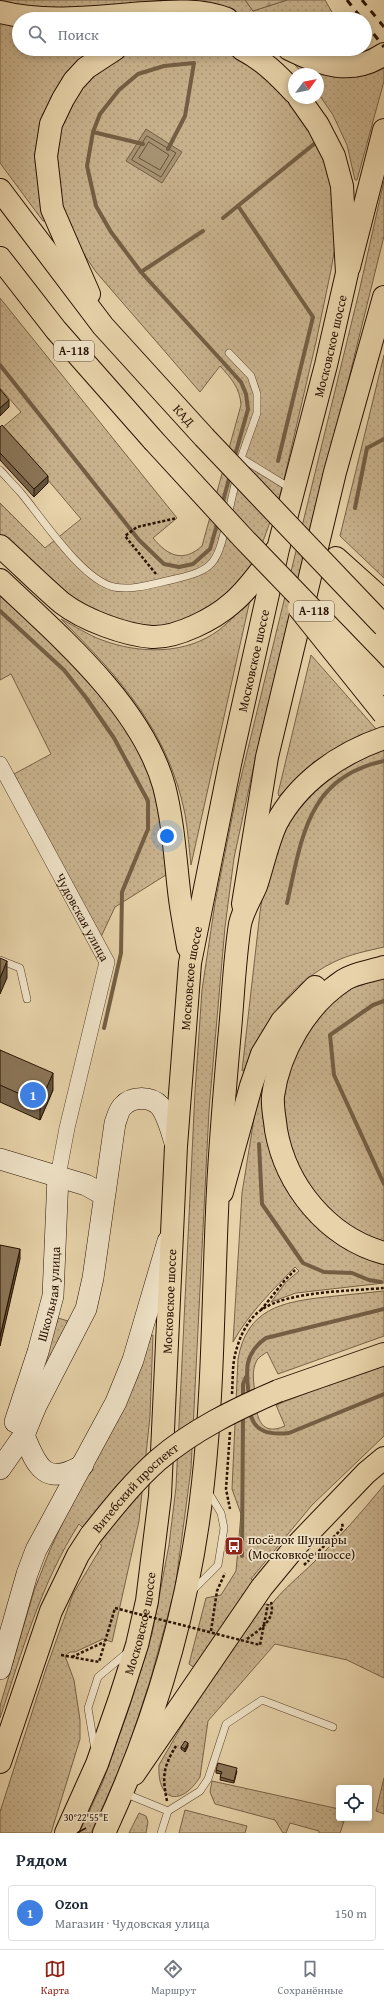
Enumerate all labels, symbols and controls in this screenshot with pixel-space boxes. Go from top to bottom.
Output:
search box [12,12,372,56]
icon: search [26,23,48,45]
text: Поиск [58,24,99,45]
north arrow [288,68,324,104]
street label: Московское шоссе [309,293,352,399]
road number: А-118 [54,341,94,361]
street label: КАД [168,400,199,431]
road number: А-118 [294,601,334,621]
street label: Московское шоссе [233,607,274,714]
your location [157,826,177,846]
street label: Чудовская улица [51,870,114,966]
street label: Московское шоссе [176,925,207,1031]
pin: 1 [20,1080,46,1110]
street label: Школьная улица [32,1246,65,1344]
street label: Московское шоссе [158,1249,181,1354]
street label: Витебский проспект [88,1438,183,1537]
place label: посёлок Шушары (Московкое шоссе) [248,1530,355,1564]
bus stop icon: посёлок Шушары (Московкое шоссе) [223,1535,245,1557]
street label: Московское шоссе [119,1571,160,1677]
map controls [336,1785,372,1821]
button: locate [336,1785,372,1821]
text: 30°22'55"E [64,1810,108,1825]
text: Рядом [16,1847,67,1872]
text: Ozon [55,1893,88,1914]
text: 1 [27,1904,33,1923]
text: 150 m [335,1904,367,1923]
text: Магазин · Чудовская улица [55,1914,210,1933]
tab: Карта [41,1958,69,1998]
tab: Маршрут [151,1958,196,1998]
tab: Сохранённые [278,1958,343,1998]

